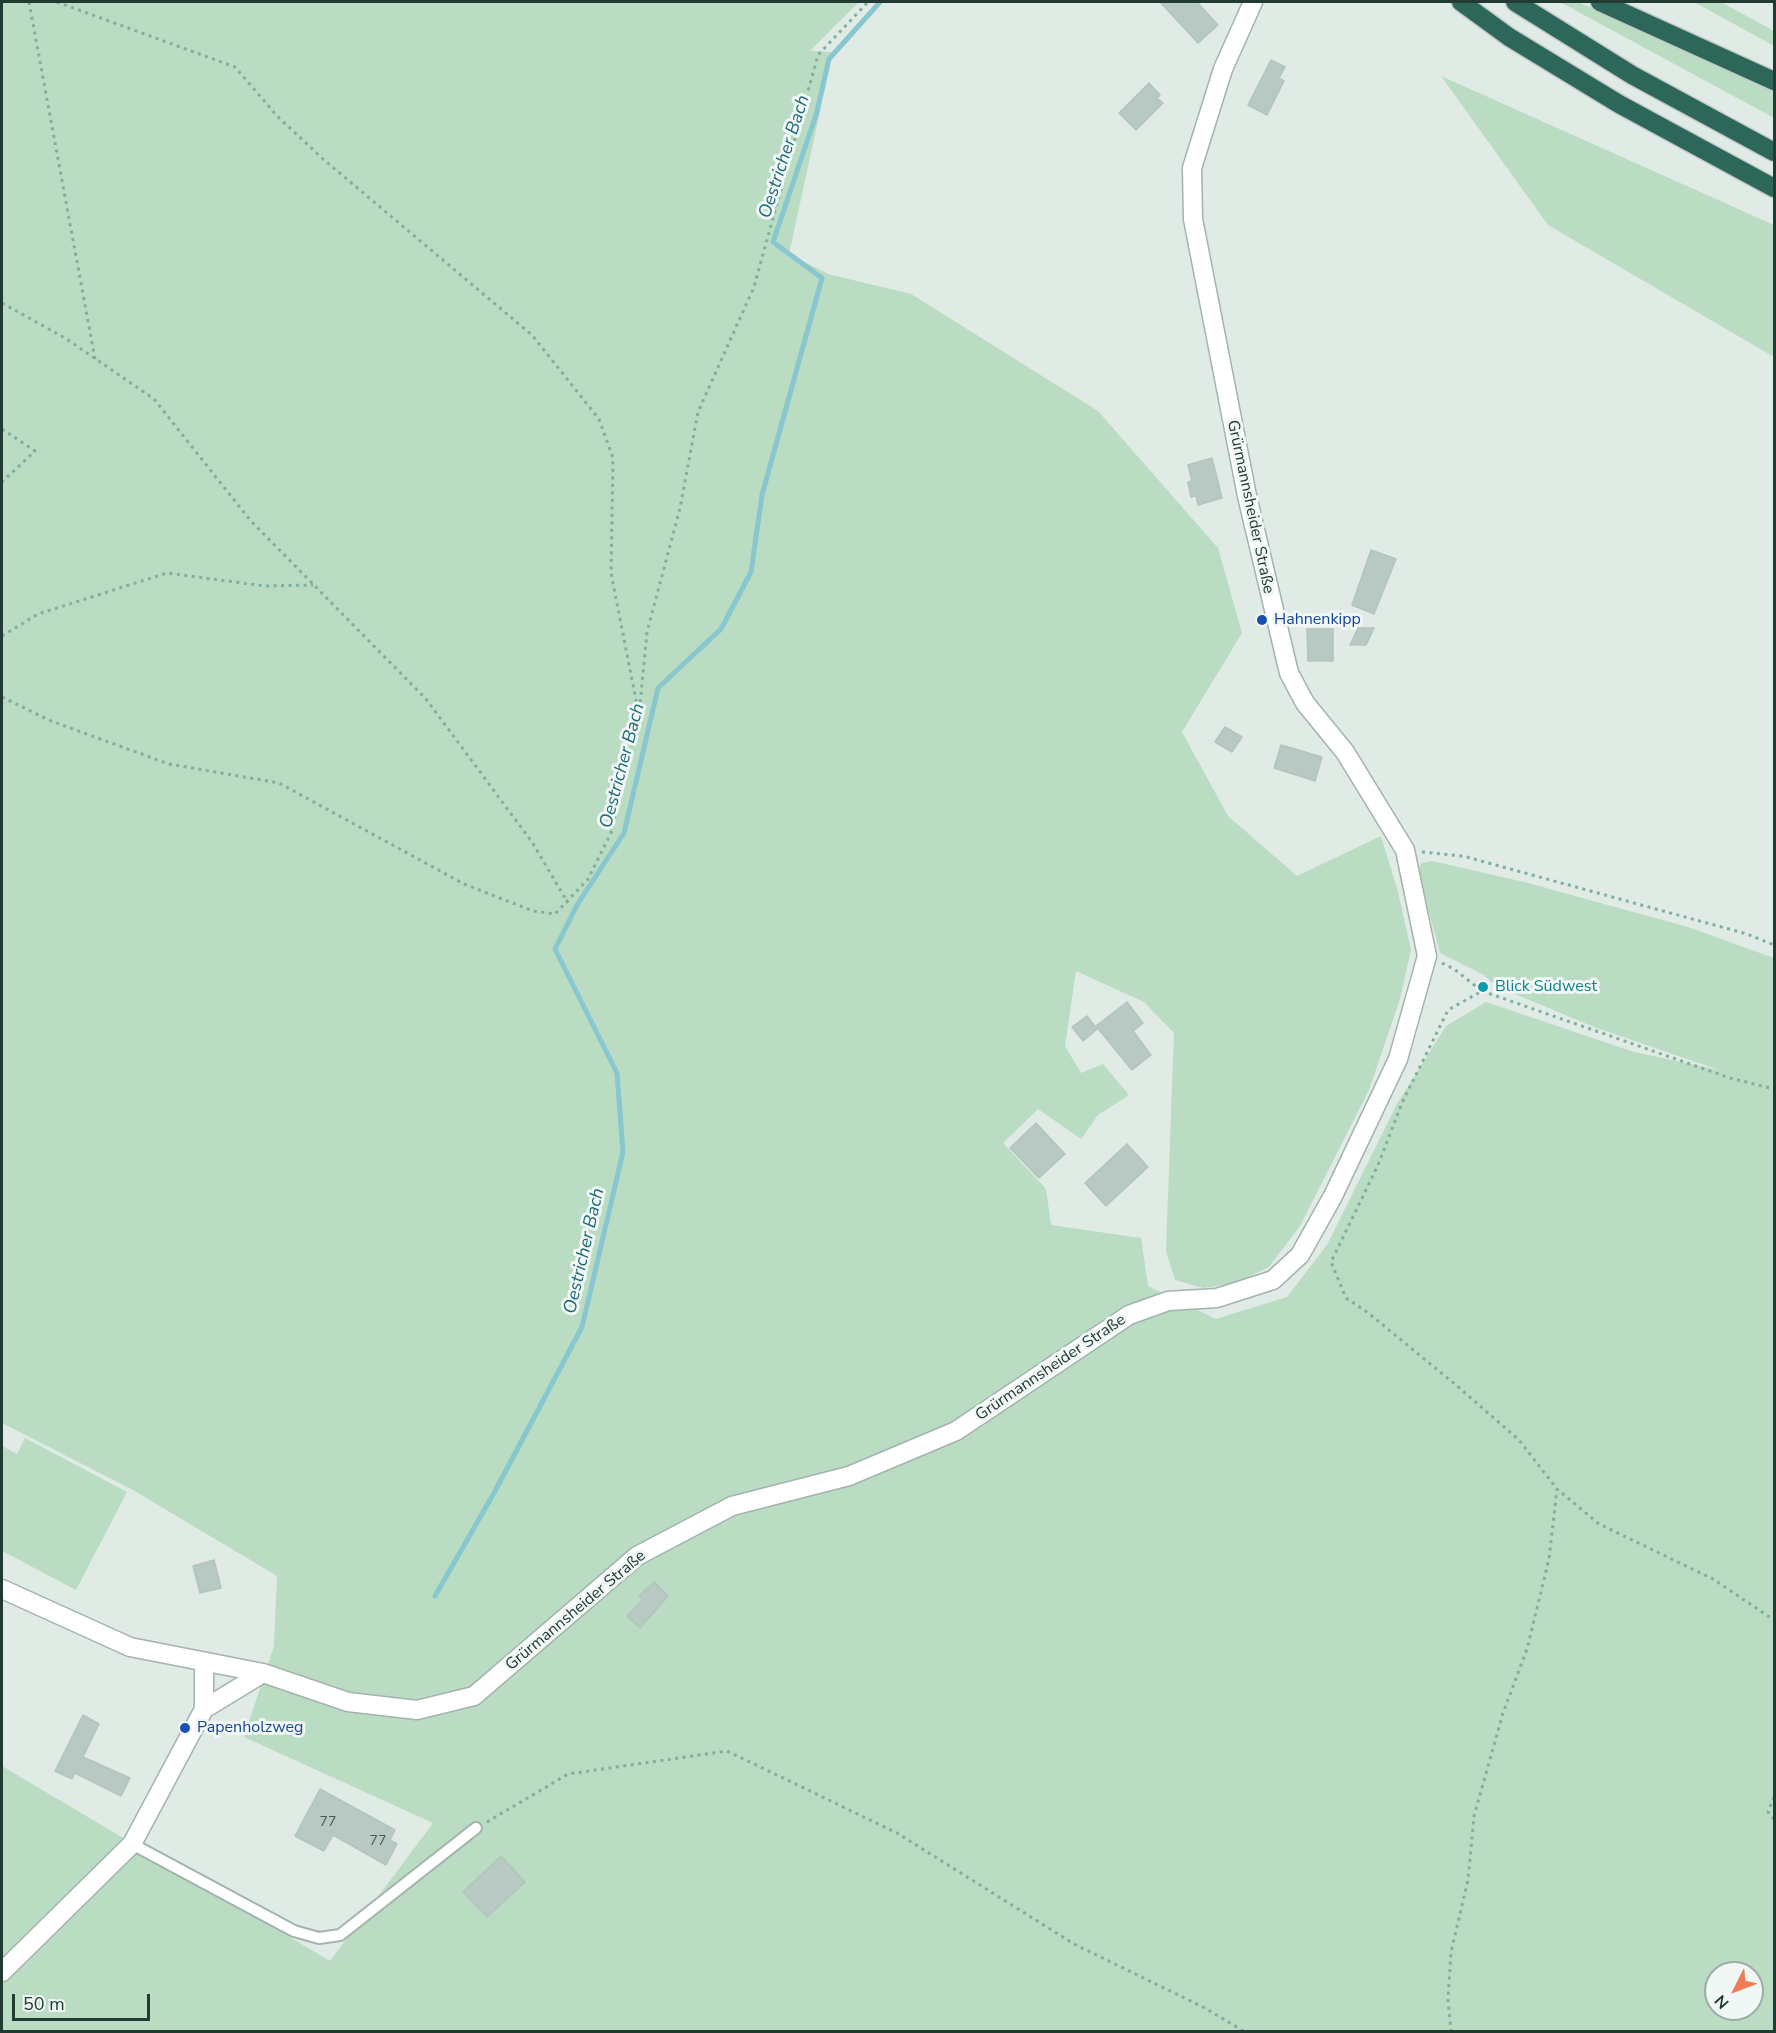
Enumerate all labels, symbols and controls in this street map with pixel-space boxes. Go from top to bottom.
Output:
water label: Oestricher Bach [755,93,815,221]
street label: Grürmannsheider Straße [1222,418,1278,596]
place label: Hahnenkipp [1274,610,1361,630]
marker: Hahnenkipp [1255,613,1269,627]
water label: Oestricher Bach [596,701,650,831]
place label: Blick Südwest [1495,977,1597,997]
marker: Blick Südwest [1476,980,1490,994]
water label: Oestricher Bach [560,1186,610,1316]
street label: Grürmannsheider Straße [972,1311,1130,1425]
street label: Grürmannsheider Straße [502,1547,650,1675]
place label: Papenholzweg [197,1718,303,1738]
marker: Papenholzweg [178,1721,192,1735]
house number: 77 [320,1815,336,1831]
house number: 77 [370,1834,386,1850]
north arrow [1704,1961,1764,2021]
scale bar [15,1982,153,2020]
text: N [1710,1990,1734,2014]
text: 50 m [23,1992,65,2016]

